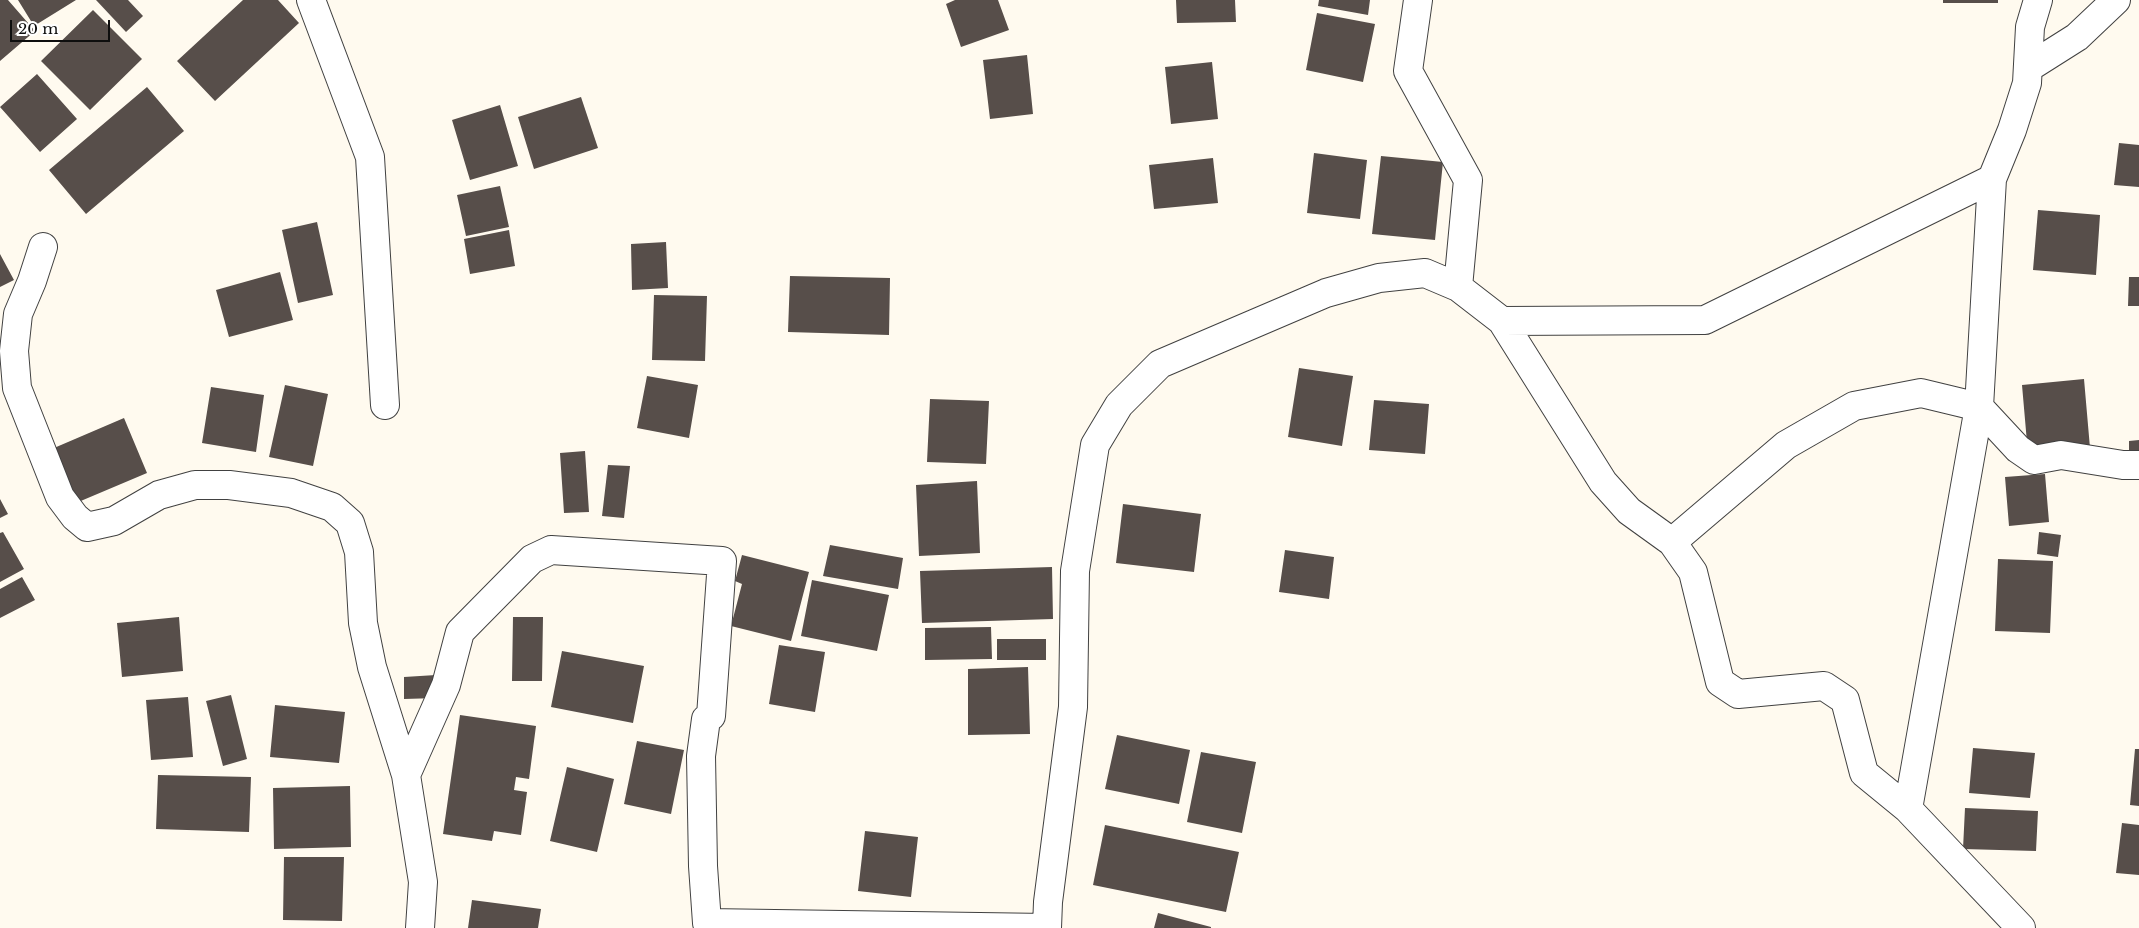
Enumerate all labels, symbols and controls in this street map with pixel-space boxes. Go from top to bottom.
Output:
scale bar [12,10,112,42]
text: 20 m [18,19,58,38]

